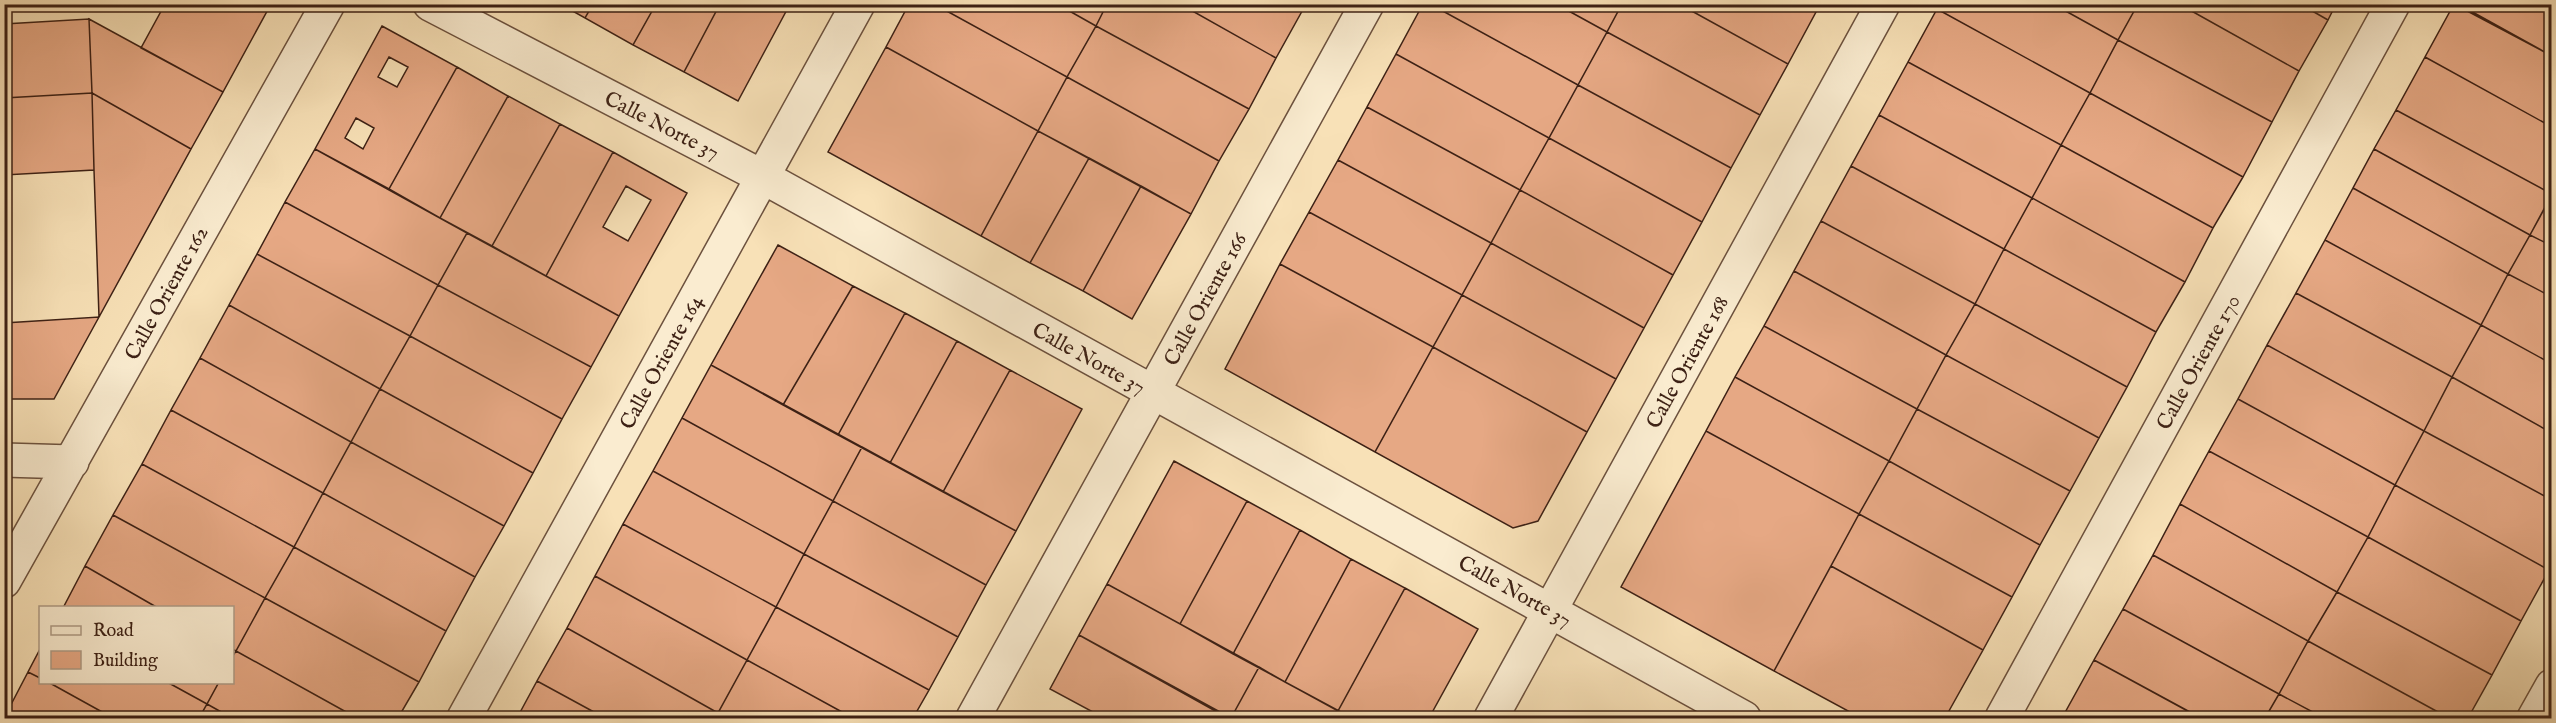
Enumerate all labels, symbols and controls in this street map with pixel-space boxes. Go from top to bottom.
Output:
street label: Calle Norte 37 [599,86,723,167]
street label: Calle Oriente 162 [119,222,215,365]
street label: Calle Oriente 166 [1159,227,1255,371]
street label: Calle Oriente 164 [614,290,711,435]
street label: Calle Oriente 170 [2151,290,2248,435]
street label: Calle Oriente 168 [1641,292,1736,434]
street label: Calle Norte 37 [1027,317,1150,402]
street label: Calle Norte 37 [1453,550,1576,635]
legend [39,606,234,684]
text: Road [93,620,134,643]
text: Building [93,650,158,673]

